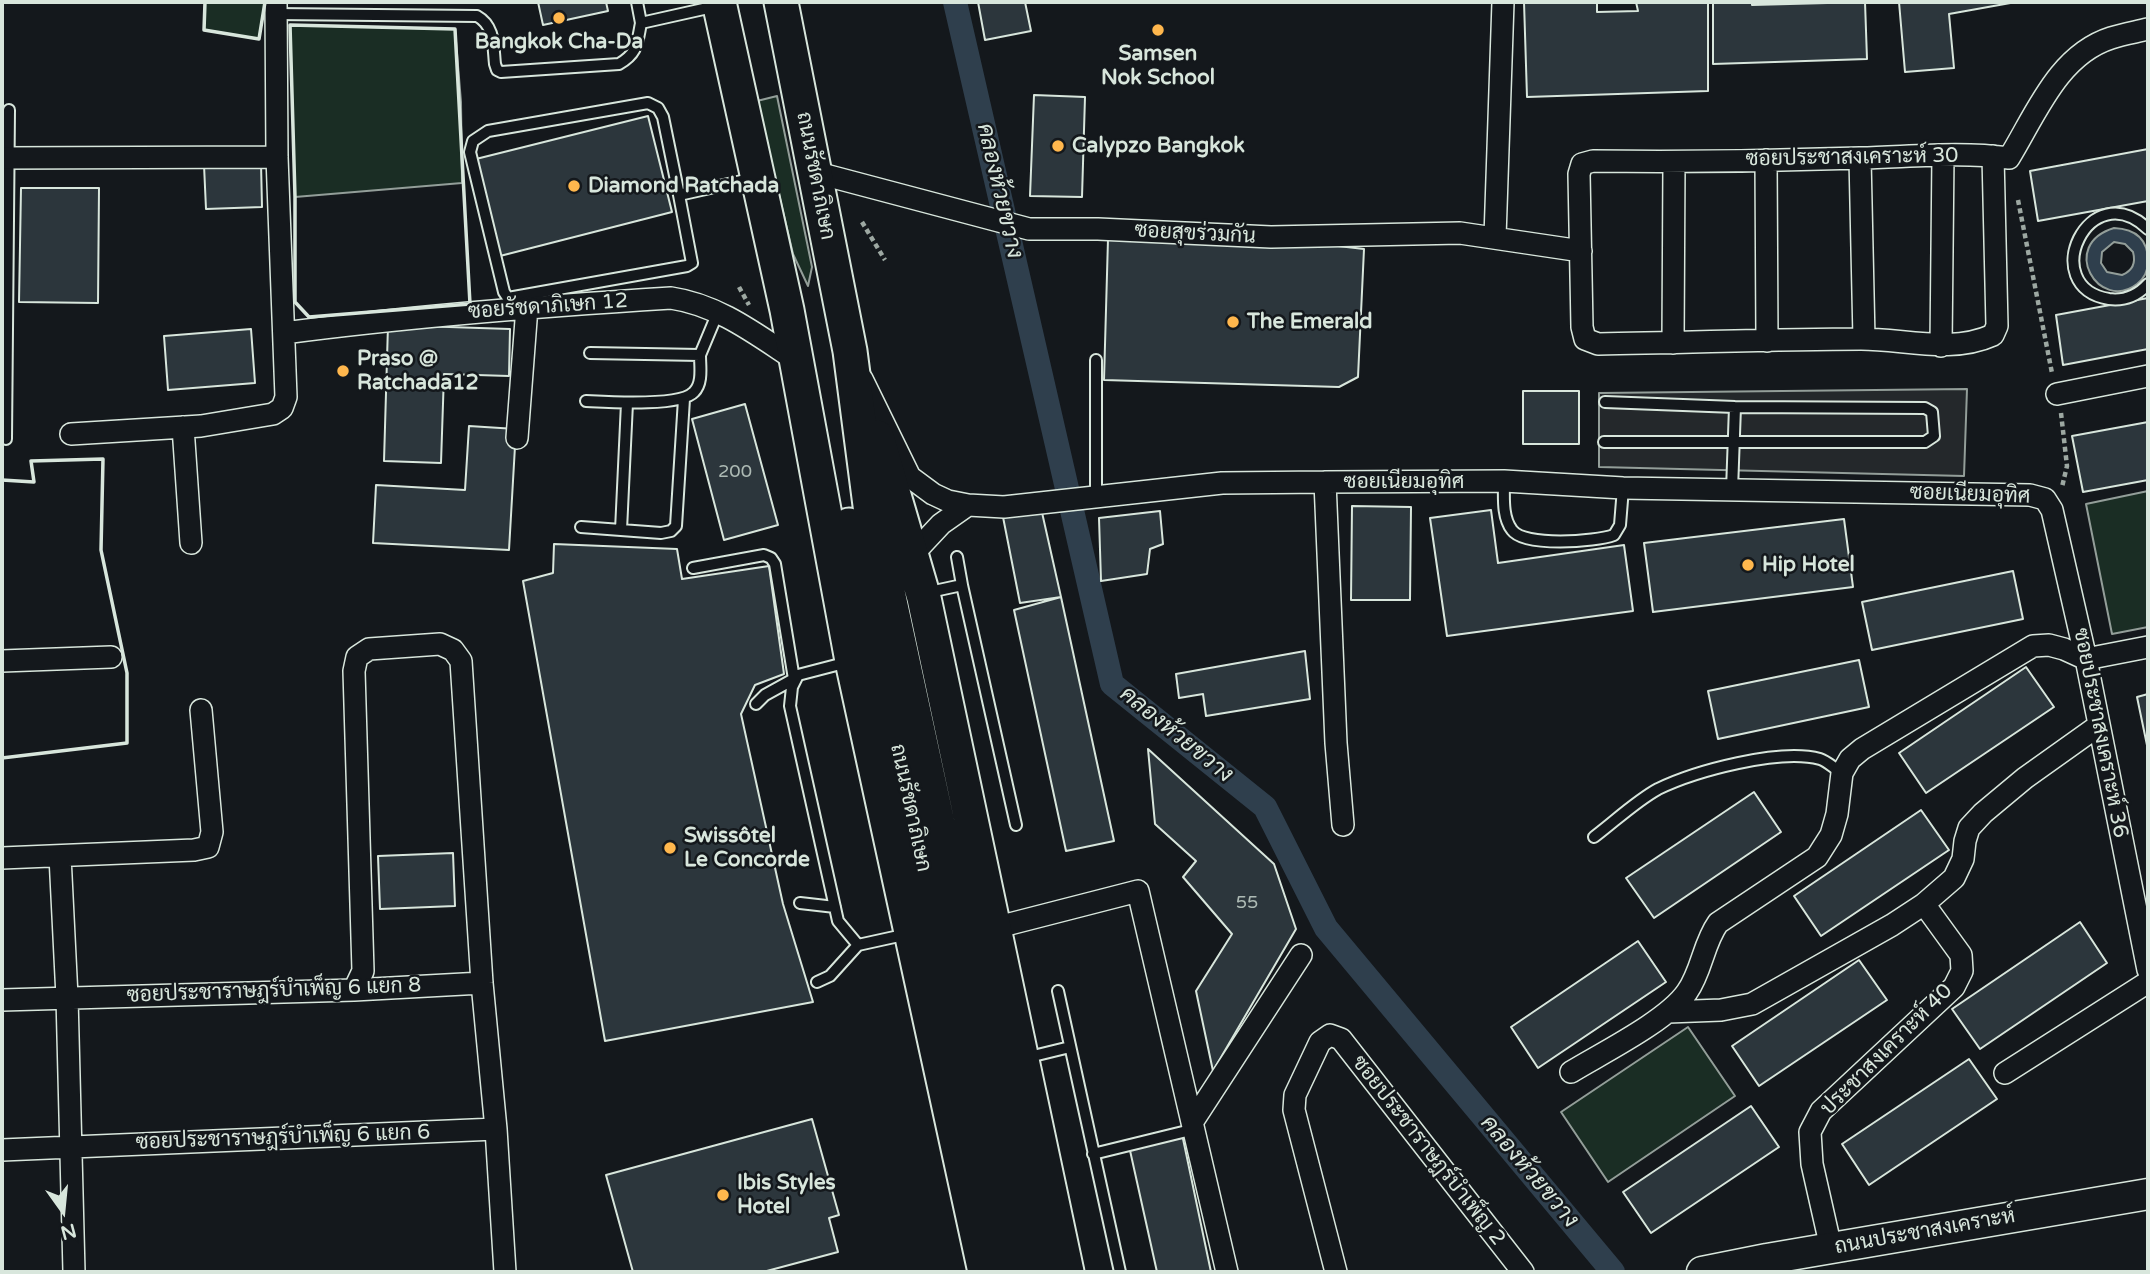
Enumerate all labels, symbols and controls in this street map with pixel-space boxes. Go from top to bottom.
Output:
marker: Bangkok Cha-Da [551,10,567,26]
marker: Samsen Nok School [1150,22,1166,38]
place label: Bangkok Cha-Da [475,29,643,55]
place label: Samsen Nok School [1101,41,1215,91]
street label: ถนนรัชดาภิเษก [790,110,840,242]
water label: คลองห้วยขวาง [970,121,1028,261]
place label: Calypzo Bangkok [1072,133,1245,159]
marker: Calypzo Bangkok [1050,138,1066,154]
street label: ซอยประชาสงเคราะห์ 30 [1745,144,1959,172]
place label: Diamond Ratchada [588,173,779,199]
marker: Diamond Ratchada [566,178,582,194]
street label: ซอยสุขร่วมกัน [1134,218,1256,250]
street label: ซอยรัชดาภิเษก 12 [467,289,629,325]
place label: The Emerald [1247,309,1373,335]
marker: The Emerald [1225,314,1241,330]
place label: Praso @ Ratchada12 [357,346,479,396]
marker: Praso @ Ratchada12 [335,363,351,379]
house number: 200 [718,461,752,483]
street label: ซอยเนียมอุทิศ [1344,469,1464,495]
street label: ซอยเนียมอุทิศ [1909,480,2031,510]
place label: Hip Hotel [1762,552,1855,578]
marker: Hip Hotel [1740,557,1756,573]
street label: ซอยประชาสงเคราะห์ 36 [2067,626,2133,840]
water label: คลองห้วยขวาง [1114,681,1238,789]
street label: ถนนรัชดาภิเษก [884,742,936,874]
place label: Swissôtel Le Concorde [684,823,810,873]
marker: Swissôtel Le Concorde [662,840,678,856]
house number: 55 [1236,892,1258,914]
street label: ซอยประชาราษฎร์บำเพ็ญ 6 แยก 8 [126,973,422,1009]
street label: ประชาสงเคราะห์ 40 [1816,979,1958,1121]
street label: ซอยประชาราษฎร์บำเพ็ญ 2 [1346,1051,1510,1251]
water label: คลองห้วยขวาง [1474,1110,1584,1234]
street label: ซอยประชาราษฎร์บำเพ็ญ 6 แยก 6 [135,1120,431,1156]
place label: Ibis Styles Hotel [737,1170,836,1220]
north arrow [28,1176,98,1246]
marker: Ibis Styles Hotel [715,1187,731,1203]
street label: ถนนประชาสงเคราะห์ [1833,1204,2017,1260]
text: N [58,1219,79,1244]

